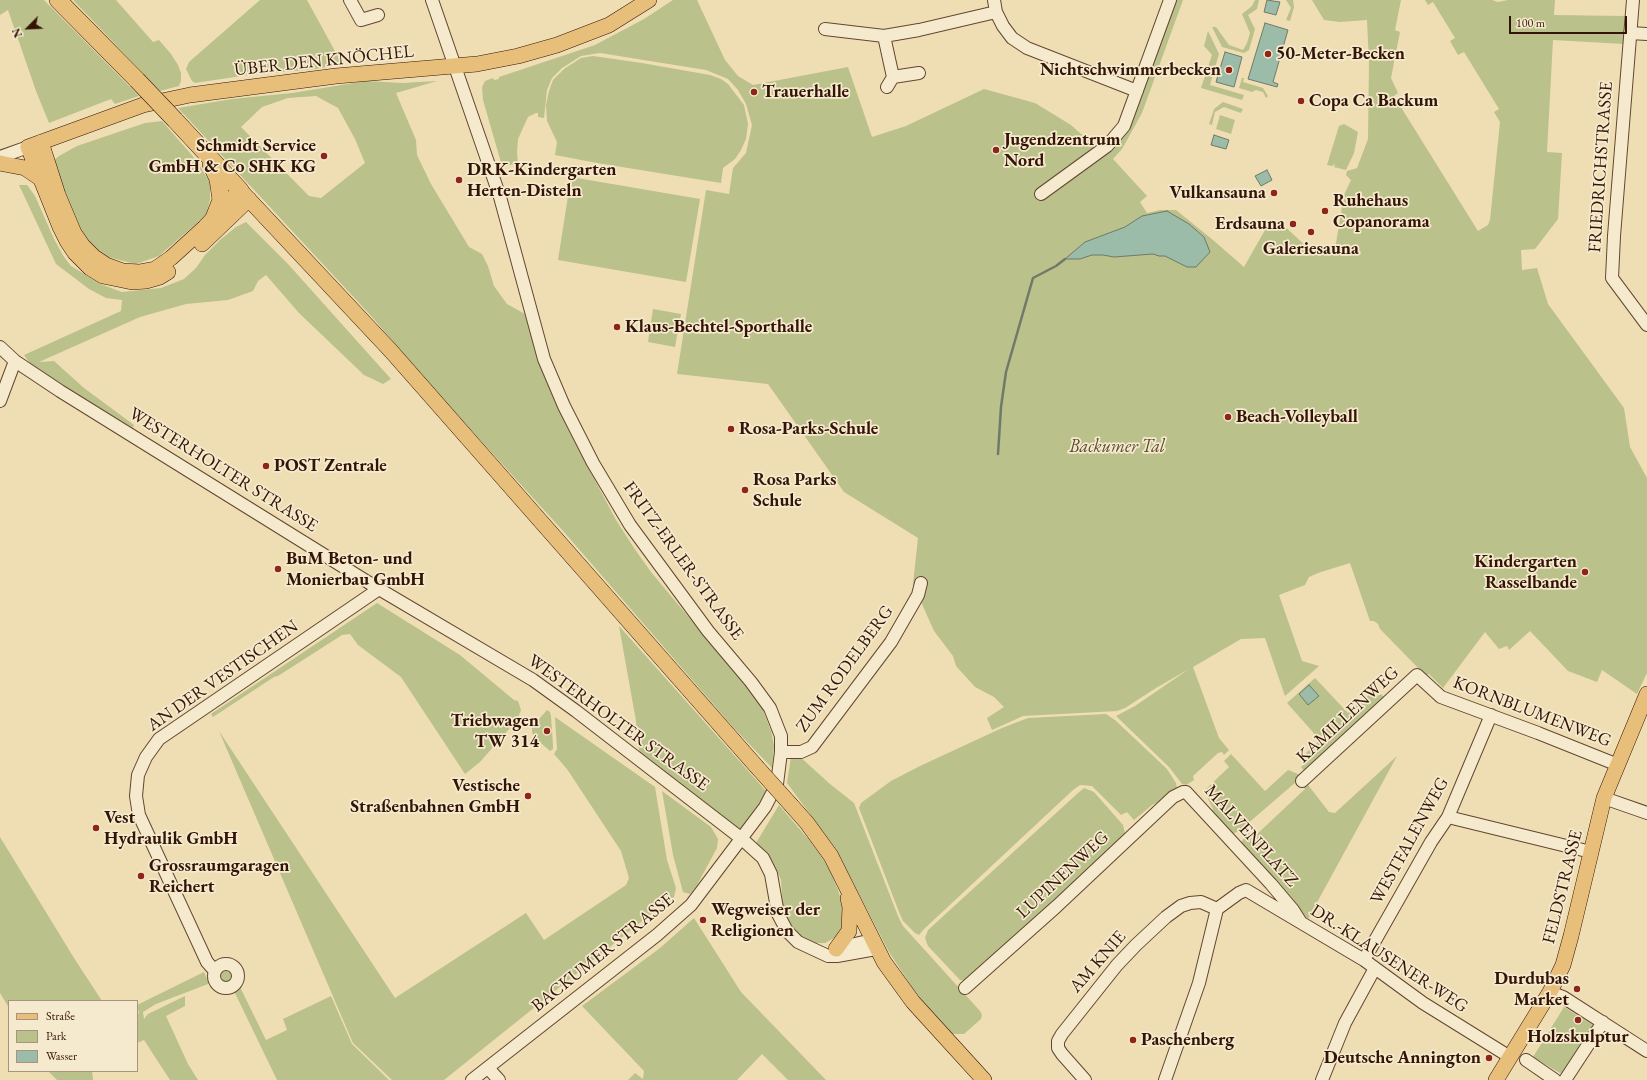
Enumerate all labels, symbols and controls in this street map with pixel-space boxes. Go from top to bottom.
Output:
north arrow [8,8,48,48]
scale bar [1511,8,1629,34]
text: 100 m [1516,15,1545,31]
text: N [9,26,25,40]
street label: ÜBER DEN KNÖCHEL [233,41,415,81]
place label: 50-Meter-Becken [1276,43,1405,65]
marker: 50-Meter-Becken [1263,49,1273,59]
place label: Nichtschwimmerbecken [1040,59,1221,81]
marker: Nichtschwimmerbecken [1224,65,1234,75]
place label: Trauerhalle [762,81,849,103]
street label: FRIEDRICHSTRASSE [1584,81,1618,253]
marker: Trauerhalle [749,87,759,97]
place label: Copa Ca Backum [1309,90,1438,112]
marker: Copa Ca Backum [1296,96,1306,106]
place label: Jugendzentrum Nord [1004,129,1121,172]
place label: Schmidt Service GmbH & Co SHK KG [149,135,316,178]
marker: Jugendzentrum Nord [991,145,1001,155]
marker: Schmidt Service GmbH & Co SHK KG [319,151,329,161]
place label: DRK-Kindergarten Herten-Disteln [467,159,617,202]
marker: DRK-Kindergarten Herten-Disteln [454,175,464,185]
place label: Vulkansauna [1169,182,1266,204]
marker: Vulkansauna [1269,188,1279,198]
place label: Ruhehaus Copanorama [1333,190,1430,232]
marker: Ruhehaus Copanorama [1320,206,1330,216]
place label: Erdsauna [1215,213,1285,235]
marker: Erdsauna [1288,219,1298,229]
marker: Galeriesauna [1306,227,1316,237]
place label: Galeriesauna [1263,238,1359,260]
place label: Klaus-Bechtel-Sporthalle [625,316,812,338]
marker: Klaus-Bechtel-Sporthalle [612,322,622,332]
street label: WESTERHOLTER STRASSE [125,403,321,537]
place label: Beach-Volleyball [1236,406,1358,428]
marker: Beach-Volleyball [1223,412,1233,422]
place label: Rosa-Parks-Schule [739,418,878,440]
marker: Rosa-Parks-Schule [726,424,736,434]
park label: Backumer Tal [1069,436,1165,458]
place label: POST Zentrale [274,455,387,477]
marker: POST Zentrale [261,461,271,471]
place label: Rosa Parks Schule [753,469,836,512]
street label: FRITZ-ERLER-STRASSE [618,477,748,645]
marker: Rosa Parks Schule [740,485,750,495]
place label: BuM Beton- und Monierbau GmbH [286,548,425,590]
place label: Kindergarten Rasselbande [1474,551,1577,594]
marker: BuM Beton- und Monierbau GmbH [273,564,283,574]
marker: Kindergarten Rasselbande [1580,567,1590,577]
street label: ZUM RODELBERG [792,601,898,737]
street label: AN DER VESTISCHEN [143,616,303,736]
street label: WESTERHOLTER STRASSE [523,650,713,796]
street label: KAMILLENWEG [1292,662,1404,768]
street label: KORNBLUMENWEG [1450,672,1614,752]
place label: Triebwagen TW 314 [450,710,539,752]
marker: Triebwagen TW 314 [542,726,552,736]
street label: WESTFALENWEG [1366,774,1454,908]
place label: Vestische Straßenbahnen GmbH [350,775,520,818]
street label: MALVENPLATZ [1200,781,1302,891]
marker: Vestische Straßenbahnen GmbH [523,791,533,801]
place label: Vest Hydraulik GmbH [104,807,238,850]
marker: Vest Hydraulik GmbH [91,823,101,833]
street label: LUPINENWEG [1012,827,1114,923]
street label: FELDSTRASSE [1538,828,1588,946]
place label: Grossraumgaragen Reichert [149,855,290,898]
marker: Grossraumgaragen Reichert [136,871,146,881]
street label: BACKUMER STRASSE [527,889,679,1017]
place label: Wegweiser der Religionen [711,899,820,942]
street label: DR.-KLAUSENER-WEG [1306,900,1472,1018]
marker: Wegweiser der Religionen [698,915,708,925]
street label: AM KNIE [1065,927,1131,997]
place label: Durdubas Market [1494,968,1569,1010]
marker: Durdubas Market [1572,984,1582,994]
legend [8,1000,138,1072]
text: Straße [46,1008,75,1024]
marker: Holzskulptur [1573,1015,1583,1025]
place label: Holzskulptur [1527,1026,1629,1048]
text: Park [46,1028,66,1044]
place label: Paschenberg [1141,1029,1234,1051]
marker: Paschenberg [1128,1035,1138,1045]
place label: Deutsche Annington [1324,1047,1481,1069]
text: Wasser [46,1048,77,1064]
marker: Deutsche Annington [1484,1053,1494,1063]

